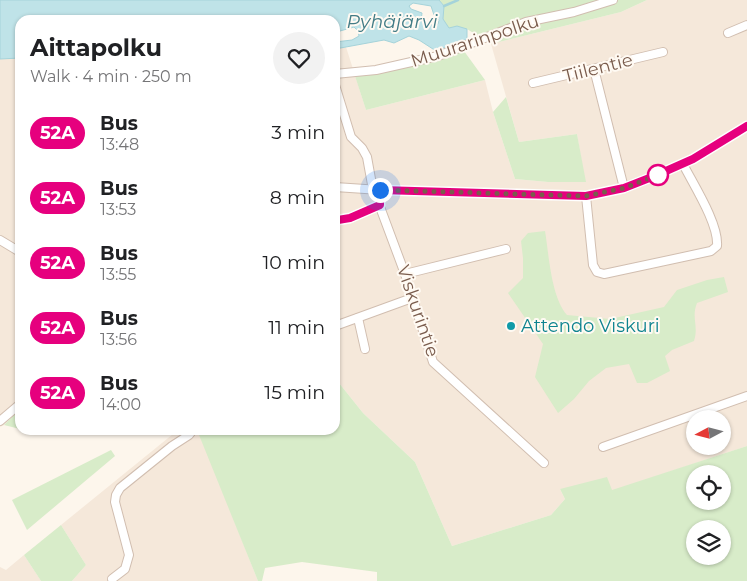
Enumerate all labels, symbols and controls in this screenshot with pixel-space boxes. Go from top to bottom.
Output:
water label: Pyhäjärvi [346,10,438,33]
street label: Muurarinpolku [408,10,542,72]
button: heart [273,32,325,84]
text: Aittapolku [30,33,162,62]
street label: Tiilentie [561,49,635,87]
text: Walk · 4 min · 250 m [30,67,192,86]
text: Bus [100,112,138,135]
text: 3 min [271,121,325,144]
text: 52A [40,122,75,144]
text: 13:48 [100,135,139,154]
unlabelled marker [647,164,669,186]
text: Bus [100,177,138,200]
your location [368,178,393,203]
text: 8 min [270,186,325,209]
text: 52A [40,187,75,209]
text: 13:53 [100,200,136,219]
text: Bus [100,242,138,265]
text: 10 min [262,251,325,274]
text: 52A [40,252,75,274]
street label: Viskurintie [392,262,444,360]
text: 13:55 [100,265,136,284]
text: Bus [100,307,138,330]
place label: Attendo Viskuri [521,315,660,337]
text: 11 min [268,316,325,339]
text: 52A [40,317,75,339]
marker: Attendo Viskuri [505,320,517,332]
text: 13:56 [100,330,137,349]
text: Bus [100,372,138,395]
text: 15 min [264,381,325,404]
text: 52A [40,382,75,404]
text: 14:00 [100,395,141,414]
north arrow [686,410,731,455]
map controls [686,410,731,565]
button: locate [686,465,731,510]
button: layers [686,520,731,565]

